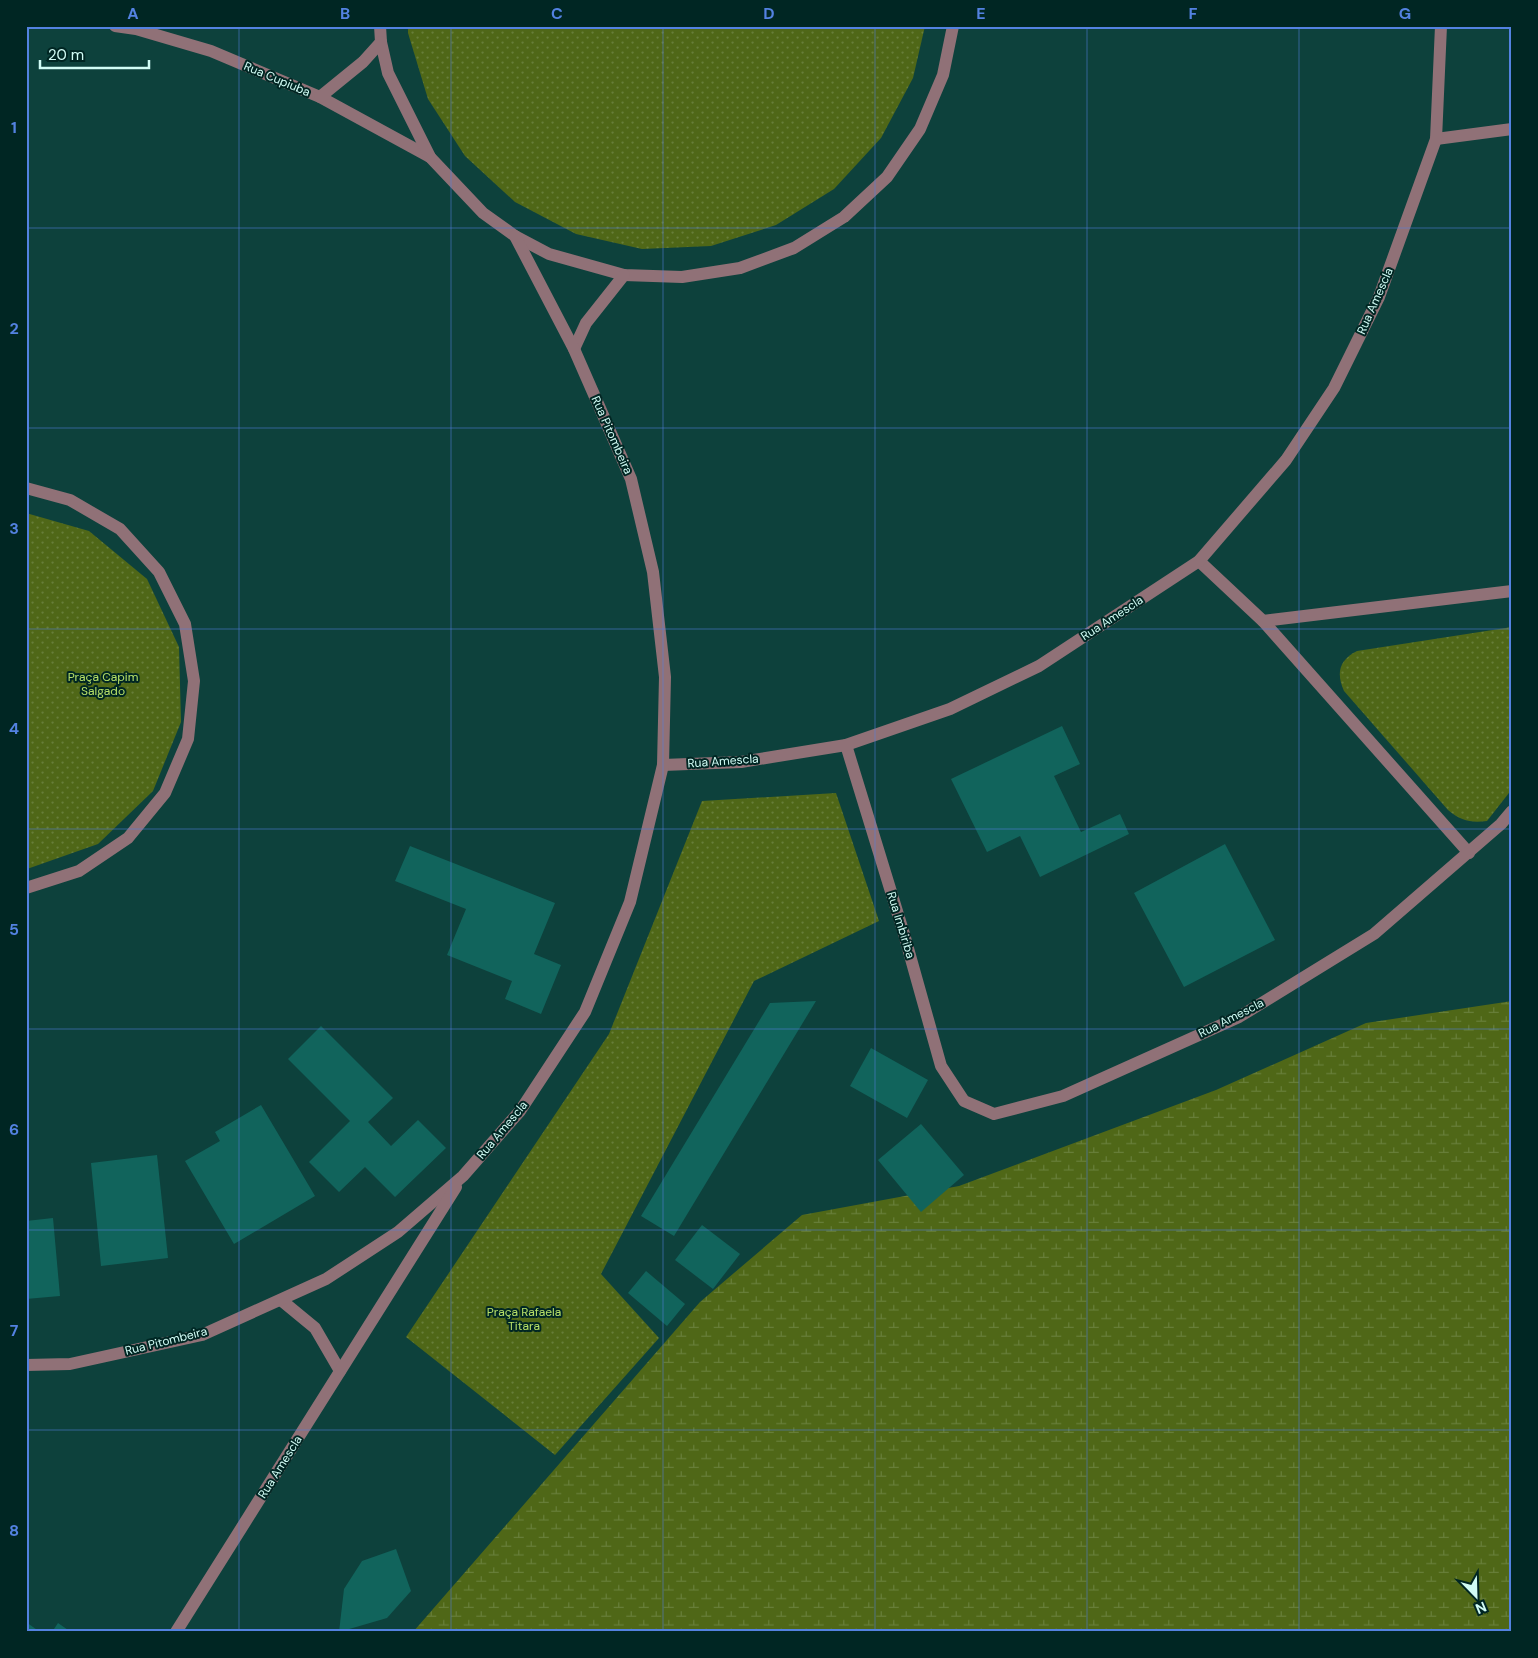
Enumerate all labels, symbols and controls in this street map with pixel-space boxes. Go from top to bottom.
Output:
text: A [127,3,139,24]
text: B [340,3,350,24]
text: C [551,3,563,24]
text: D [763,3,775,24]
text: E [976,3,986,24]
text: F [1189,3,1198,24]
text: G [1399,3,1411,24]
scale bar [40,38,149,70]
text: 20 m [48,45,84,65]
street label: Rua Cupiuba [241,58,313,100]
text: 1 [11,117,17,138]
street label: Rua Amescla [1353,265,1397,337]
text: 2 [9,318,19,339]
street label: Rua Pitombeira [588,393,636,477]
text: 3 [9,518,19,539]
street label: Rua Amescla [1078,592,1146,644]
park label: Praça Capim Salgado [68,669,138,699]
text: 4 [9,718,19,739]
street label: Rua Amescla [687,751,759,771]
street label: Rua Imbiriba [883,890,919,960]
text: 5 [9,919,19,940]
street label: Rua Amescla [1196,995,1266,1041]
street label: Rua Amescla [473,1098,531,1162]
text: 6 [9,1119,19,1140]
park label: Praça Rafaela Titara [487,1304,561,1334]
text: 7 [10,1320,19,1341]
street label: Rua Pitombeira [123,1323,209,1359]
street label: Rua Amescla [254,1433,306,1501]
text: 8 [9,1520,19,1541]
north arrow [1450,1570,1500,1620]
text: N [1473,1598,1489,1618]

